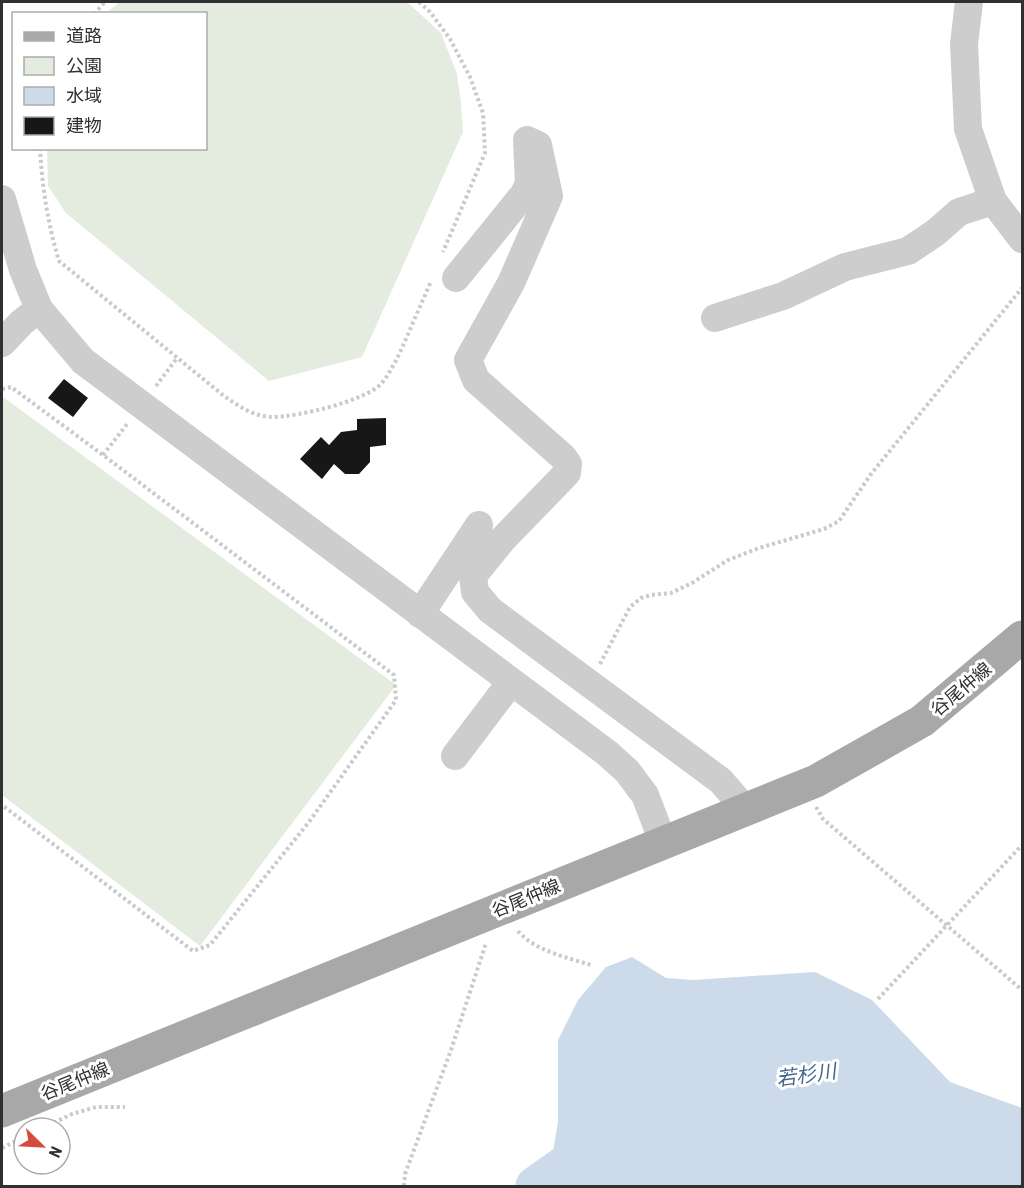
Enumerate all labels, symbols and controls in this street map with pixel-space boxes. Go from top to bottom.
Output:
legend [12,12,207,150]
text: 道路 [66,25,102,46]
text: 公園 [66,55,102,76]
text: 水域 [66,85,102,106]
text: 建物 [66,115,102,136]
street label: 谷尾仲線 [927,658,995,720]
street label: 谷尾仲線 [489,875,563,921]
street label: 谷尾仲線 [38,1058,112,1104]
water label: 若杉川 [775,1059,839,1091]
north arrow [12,1116,72,1176]
text: N [45,1144,66,1160]

